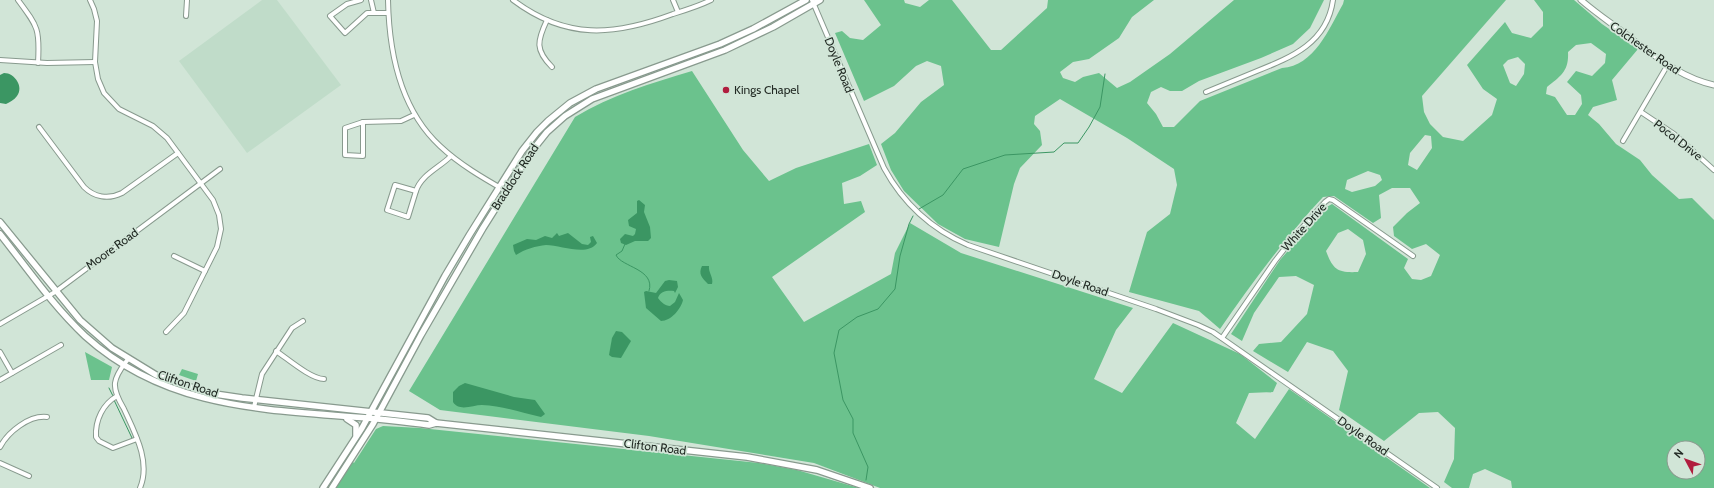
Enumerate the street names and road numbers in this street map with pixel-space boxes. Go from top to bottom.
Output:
street label: Colchester Road [1607,18,1683,77]
street label: Doyle Road [821,35,857,95]
street label: Pocol Drive [1651,116,1706,163]
street label: Braddock Road [488,141,542,213]
street label: White Drive [1278,199,1329,254]
street label: Moore Road [82,225,141,273]
street label: Doyle Road [1050,266,1110,299]
street label: Clifton Road [156,367,220,400]
street label: Doyle Road [1335,413,1392,459]
street label: Clifton Road [623,435,687,458]

